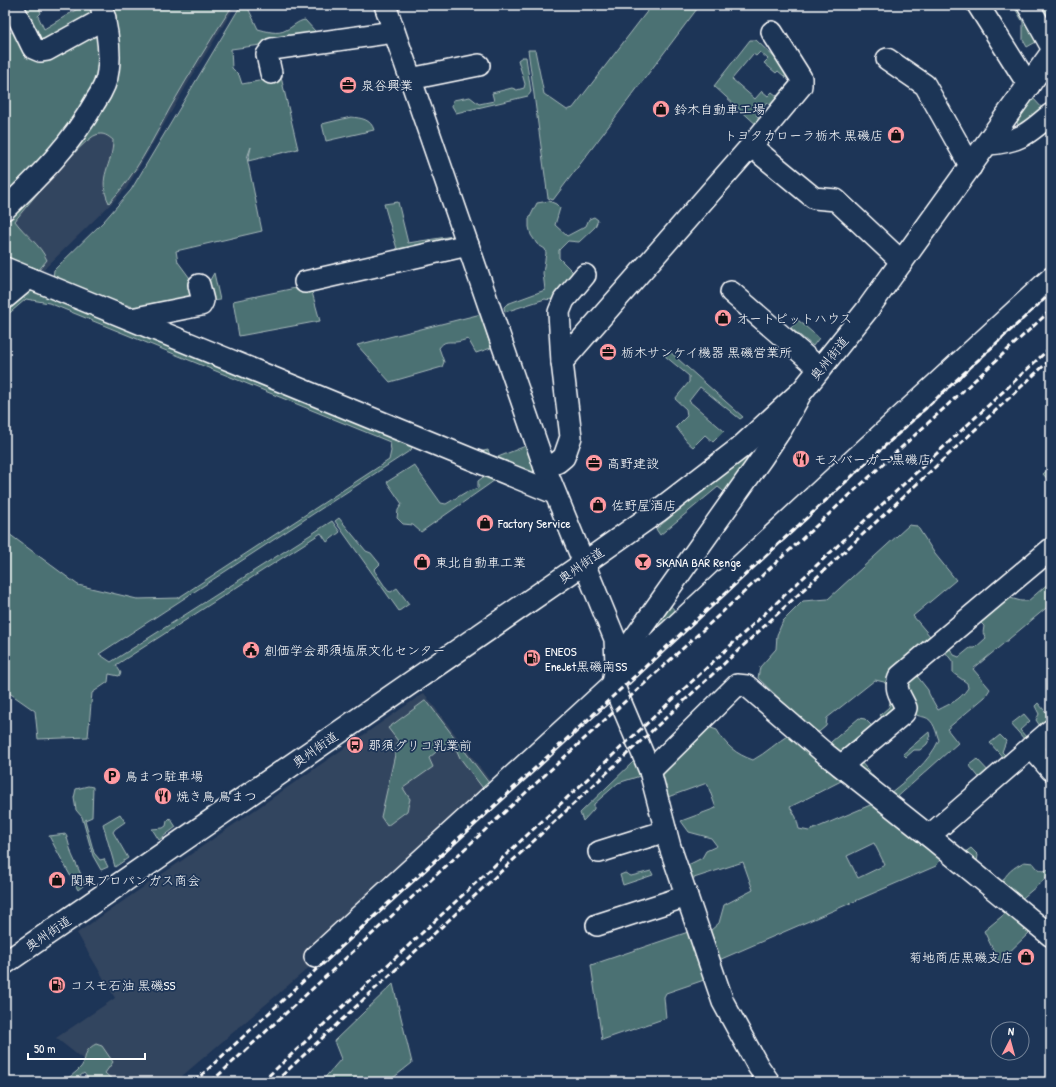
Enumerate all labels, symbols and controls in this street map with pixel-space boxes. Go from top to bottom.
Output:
office icon: 泉谷興業 [338,75,358,95]
place label: 泉谷興業 [361,76,413,94]
shop icon: 鈴木自動車工場 [651,99,671,119]
place label: 鈴木自動車工場 [674,100,765,118]
shop icon: トヨタカローラ栃木 黒磯店 [886,125,906,145]
place label: トヨタカローラ栃木 黒磯店 [724,126,883,144]
shop icon: オートピットハウス [713,308,733,328]
place label: オートピットハウス [736,309,852,327]
street label: 奥州街道 [806,332,852,384]
office icon: 栃木サンケイ機器 黒磯営業所 [598,342,618,362]
place label: 栃木サンケイ機器 黒磯営業所 [621,343,792,361]
restaurant icon: モスバーガー黒磯店 [791,449,811,469]
place label: モスバーガー黒磯店 [814,450,931,468]
office icon: 高野建設 [584,453,604,473]
place label: 高野建設 [607,454,659,472]
shop icon: 佐野屋酒店 [588,495,608,515]
place label: 佐野屋酒店 [611,496,676,514]
shop icon: Factory Service [475,513,495,533]
place label: Factory Service [497,514,571,532]
street label: 奥州街道 [555,543,607,587]
shop icon: 東北自動車工業 [412,552,432,572]
bar icon: SKANA BAR Renge [633,552,653,572]
place label: 東北自動車工業 [435,553,526,571]
place label: SKANA BAR Renge [656,553,741,571]
public building icon: 創価学会那須塩原文化センター [241,640,261,660]
place label: 創価学会那須塩原文化センター [264,641,445,659]
place label: ENEOS EneJet黒磯南SS [545,642,627,675]
fuel station icon: ENEOS EneJet黒磯南SS [522,648,542,668]
street label: 奥州街道 [289,727,341,771]
bus stop icon: 那須グリコ乳業前 [345,735,365,755]
place label: 那須グリコ乳業前 [368,736,472,754]
parking icon: 鳥まつ駐車場 [102,766,122,786]
place label: 鳥まつ駐車場 [125,767,203,785]
restaurant icon: 焼き鳥 鳥まつ [153,786,173,806]
place label: 焼き鳥 鳥まつ [176,787,257,805]
shop icon: 関東プロパンガス商会 [47,870,67,890]
place label: 関東プロパンガス商会 [70,871,200,889]
street label: 奥州街道 [21,911,75,955]
shop icon: 菊地商店黒磯支店 [1016,947,1036,967]
place label: 菊地商店黒磯支店 [909,948,1013,966]
fuel station icon: コスモ石油 黒磯SS [47,975,67,995]
place label: コスモ石油 黒磯SS [70,976,175,994]
north arrow [990,1021,1030,1061]
text: N [1007,1024,1015,1038]
scale bar [28,1035,145,1061]
text: 50 m [34,1040,55,1057]

